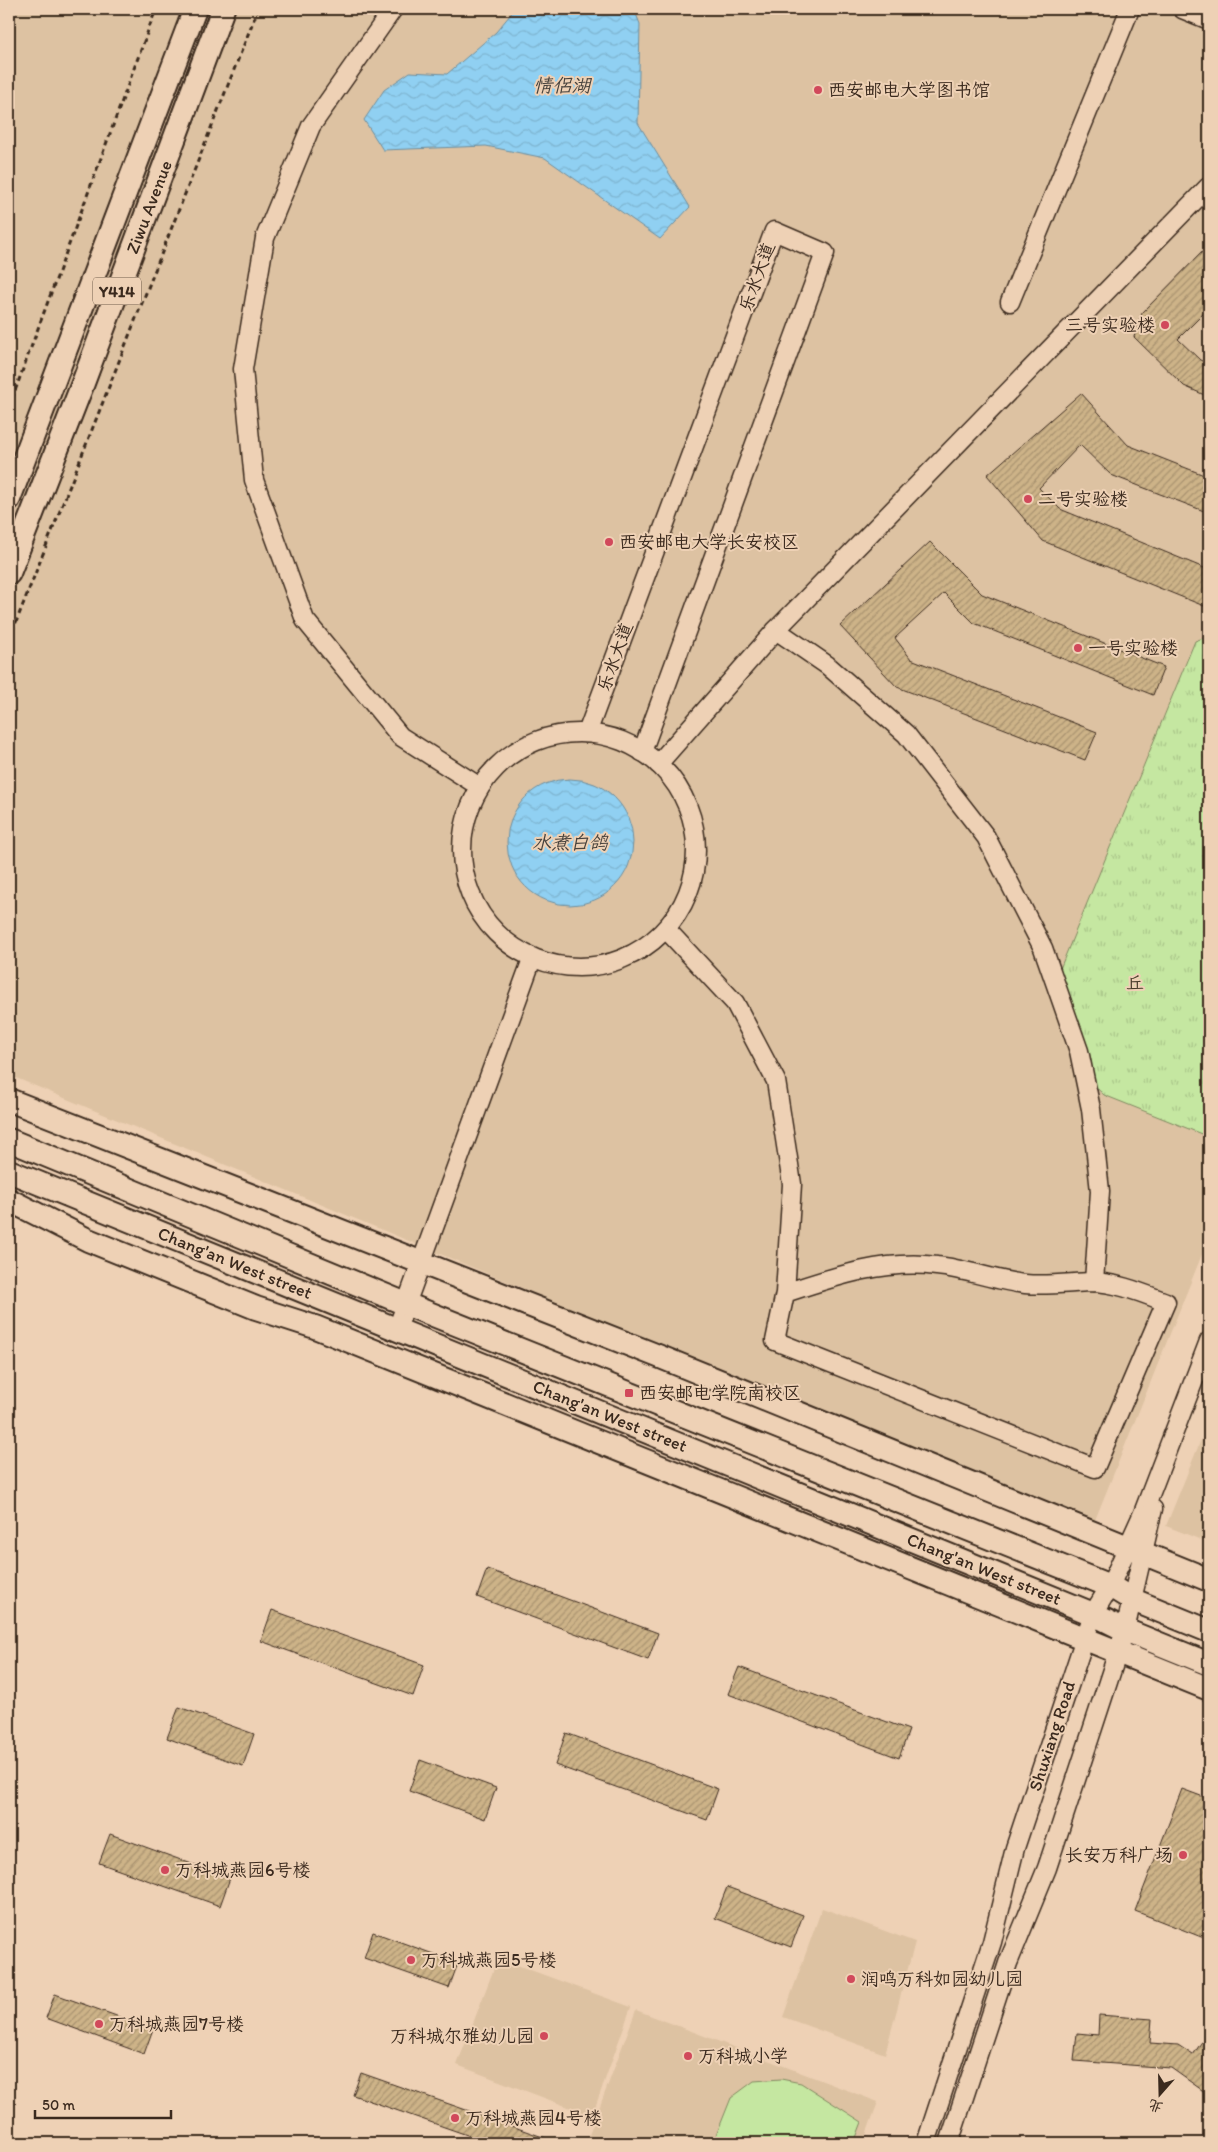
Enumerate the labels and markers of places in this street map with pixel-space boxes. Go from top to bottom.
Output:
place label: 西安邮电大学图书馆 [828,79,990,101]
marker: 西安邮电大学图书馆 [812,84,824,96]
place label: 三号实验楼 [1065,314,1155,336]
marker: 三号实验楼 [1159,319,1171,331]
place label: 二号实验楼 [1038,488,1128,510]
marker: 二号实验楼 [1022,493,1034,505]
place label: 西安邮电大学长安校区 [619,531,799,553]
marker: 西安邮电大学长安校区 [603,536,615,548]
place label: 一号实验楼 [1088,637,1178,659]
marker: 一号实验楼 [1072,642,1084,654]
place label: 西安邮电学院南校区 [639,1382,801,1404]
marker: 西安邮电学院南校区 [623,1387,635,1399]
place label: 长安万科广场 [1065,1844,1173,1866]
marker: 长安万科广场 [1177,1849,1189,1861]
place label: 万科城燕园6号楼 [175,1859,311,1881]
marker: 万科城燕园6号楼 [159,1864,171,1876]
place label: 万科城燕园5号楼 [421,1949,556,1971]
marker: 万科城燕园5号楼 [405,1954,417,1966]
place label: 润鸣万科如园幼儿园 [861,1968,1023,1990]
marker: 润鸣万科如园幼儿园 [845,1973,857,1985]
place label: 万科城燕园7号楼 [109,2013,244,2035]
marker: 万科城燕园7号楼 [93,2018,105,2030]
place label: 万科城尔雅幼儿园 [390,2025,534,2047]
marker: 万科城尔雅幼儿园 [538,2030,550,2042]
place label: 万科城小学 [698,2045,788,2067]
marker: 万科城小学 [682,2050,694,2062]
place label: 万科城燕园4号楼 [465,2107,602,2129]
marker: 万科城燕园4号楼 [449,2112,461,2124]

